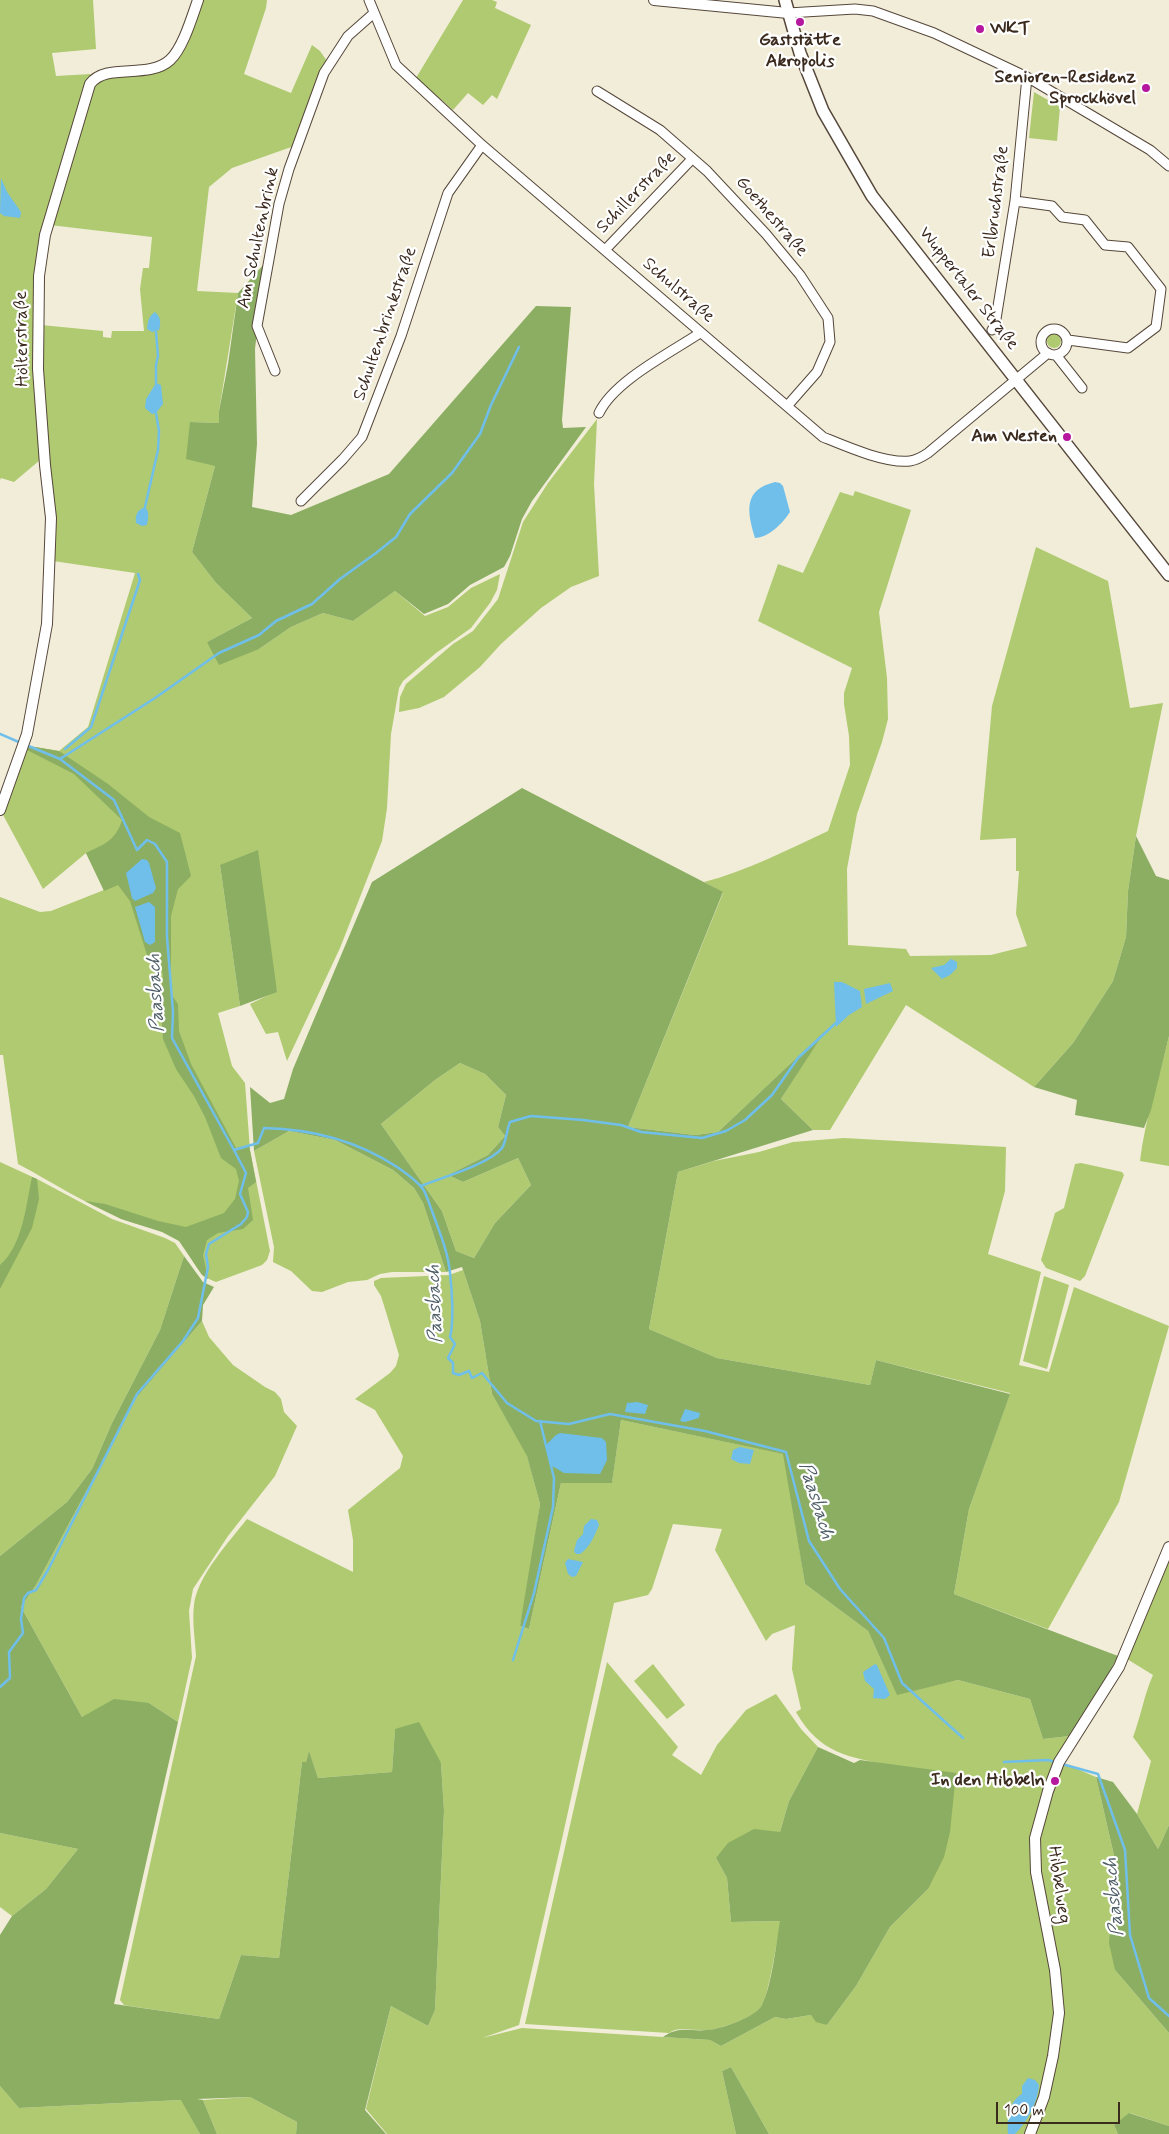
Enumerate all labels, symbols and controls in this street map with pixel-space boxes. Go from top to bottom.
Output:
marker: Gaststätte Akropolis [794,16,806,28]
place label: WKT [990,18,1030,40]
marker: WKT [974,23,986,35]
place label: Gaststätte Akropolis [759,30,841,72]
place label: Senioren-Residenz Sprockhövel [994,67,1136,110]
marker: Senioren-Residenz Sprockhövel [1140,82,1152,94]
street label: Erlbruchstraße [979,144,1015,260]
street label: Schillerstraße [592,147,682,239]
street label: Am Schultenbrink [233,165,285,311]
street label: Goethestraße [730,172,812,262]
street label: Wuppertaler Straße [913,223,1023,355]
street label: Schultenbrinkstraße [350,244,422,404]
street label: Schulstraße [637,254,719,328]
street label: Hölterstraße [11,291,35,387]
place label: Am Westen [971,426,1057,448]
marker: Am Westen [1061,431,1073,443]
water label: Paasbach [144,953,170,1033]
water label: Paasbach [423,1264,449,1344]
water label: Paasbach [793,1460,837,1542]
place label: In den Hibbeln [931,1770,1045,1792]
marker: In den Hibbeln [1049,1775,1061,1787]
street label: Hibbelweg [1042,1845,1074,1925]
water label: Paasbach [1100,1857,1130,1937]
scale bar [999,2092,1123,2124]
text: 100 m [1004,2101,1044,2121]

